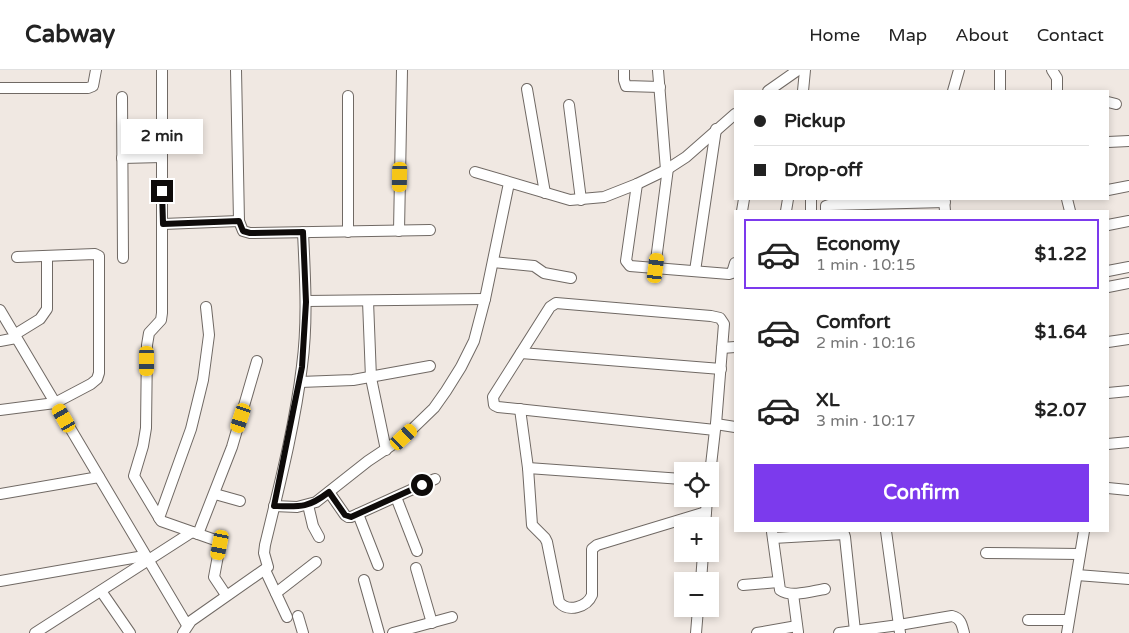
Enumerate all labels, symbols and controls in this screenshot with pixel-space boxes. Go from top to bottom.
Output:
text: Cabway [25,20,115,49]
text: Home [809,24,860,46]
text: Map [888,24,927,46]
text: About [955,24,1009,46]
text: Contact [1037,24,1104,46]
text: Pickup [784,110,845,132]
callout: 2 min [121,118,203,154]
text: 2 min [141,126,183,146]
text: Drop-off [784,159,863,181]
car [392,162,407,192]
route end [151,180,173,202]
icon: car [756,232,801,277]
text: Economy [816,233,900,255]
text: $1.22 [1035,243,1087,265]
car [646,252,665,284]
text: 1 min · 10:15 [816,255,915,275]
icon: car [756,310,801,355]
text: Comfort [816,311,890,333]
text: $1.64 [1035,321,1087,343]
text: 2 min · 10:16 [816,333,915,353]
car [139,346,154,376]
icon: car [756,388,801,433]
text: XL [816,389,840,411]
text: $2.07 [1035,399,1087,421]
car [50,401,77,435]
car [229,401,252,435]
text: 3 min · 10:17 [816,411,915,431]
car [387,421,420,453]
map controls [674,462,719,617]
button: locate [674,462,719,507]
button: Confirm [754,464,1089,522]
route start [411,474,433,496]
button: + [674,517,719,562]
car [209,529,230,561]
button: − [674,572,719,617]

